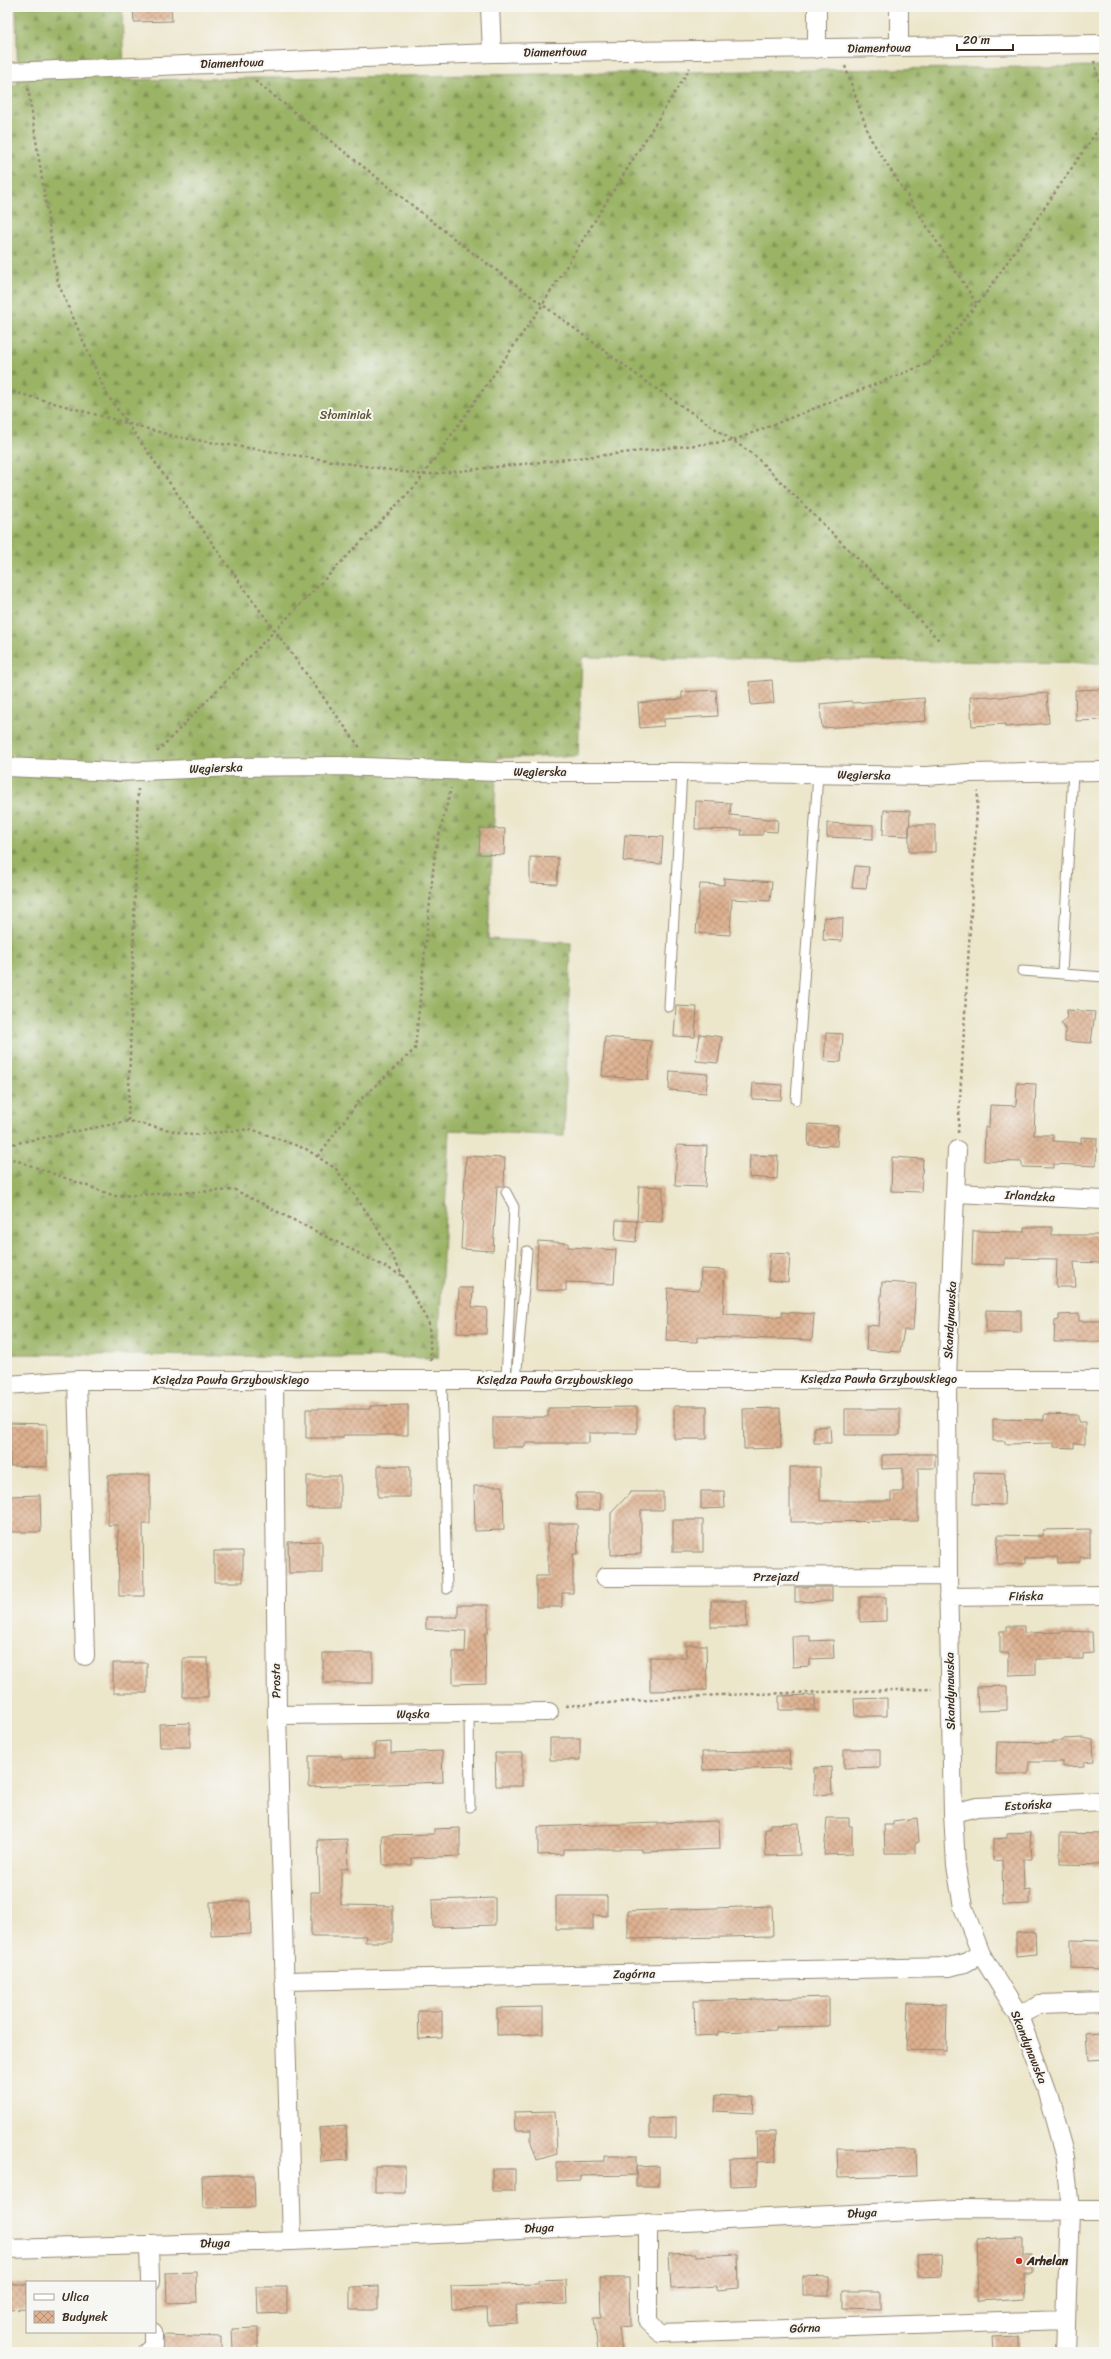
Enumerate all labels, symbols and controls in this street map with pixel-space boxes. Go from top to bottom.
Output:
scale bar [957,26,1013,52]
text: 20 m [963,29,990,51]
street label: Diamentowa [847,36,912,60]
street label: Diamentowa [523,40,588,64]
street label: Diamentowa [200,51,265,75]
park label: Słominiak [320,404,372,426]
street label: Węgierska [189,756,243,780]
street label: Węgierska [513,761,567,783]
street label: Węgierska [837,764,891,786]
street label: Irlandzka [1003,1184,1057,1208]
street label: Skandynawska [937,1281,963,1359]
street label: Księdza Pawła Grzybowskiego [801,1368,957,1390]
street label: Księdza Pawła Grzybowskiego [153,1369,309,1391]
street label: Księdza Pawła Grzybowskiego [477,1369,633,1391]
street label: Przejazd [753,1566,799,1588]
street label: Fińska [1009,1585,1044,1607]
street label: Skandynawska [938,1652,962,1730]
street label: Prosta [265,1662,287,1699]
street label: Wąska [396,1703,430,1725]
street label: Estońska [1004,1793,1053,1817]
street label: Zagórna [613,1963,656,1985]
street label: Skandynawska [1004,2007,1054,2087]
street label: Długa [847,2201,878,2225]
street label: Długa [524,2216,555,2240]
street label: Długa [200,2231,231,2255]
place label: Arhelan [1026,2250,1069,2272]
marker: Arhelan [1014,2256,1024,2266]
legend [26,2281,156,2333]
text: Ulica [62,2286,90,2308]
text: Budynek [62,2306,108,2328]
street label: Górna [789,2316,821,2340]

